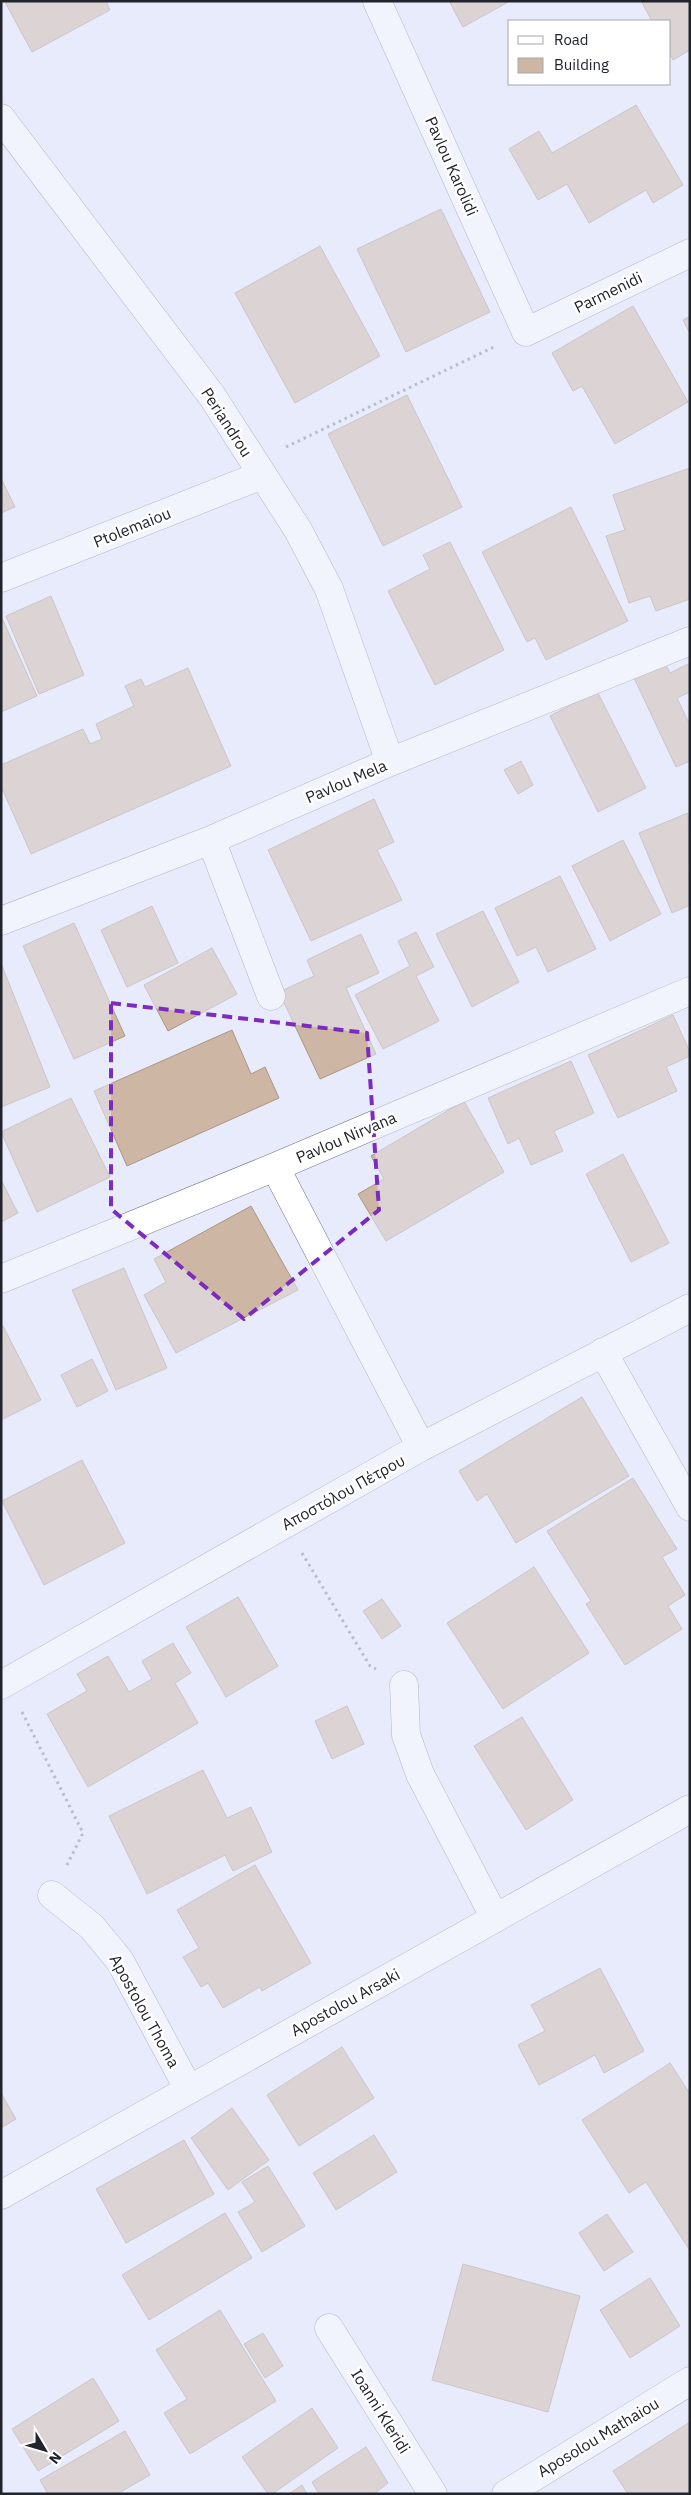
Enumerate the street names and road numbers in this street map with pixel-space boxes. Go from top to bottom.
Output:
street label: Pavlou Karolidi [421,113,483,219]
street label: Parmenidi [571,267,645,317]
street label: Periandrou [197,384,257,460]
street label: Ptolemaiou [90,502,174,552]
street label: Pavlou Mela [302,755,390,807]
street label: Pavlou Nirvana [293,1107,400,1167]
street label: Αποστόλου Πέτρου [278,1450,408,1534]
street label: Apostolou Thoma [106,1951,185,2072]
street label: Apostolou Arsaki [287,1964,403,2040]
street label: Ioanni Kleridi [347,2365,415,2457]
street label: Aposolou Mathaiou [534,2393,662,2481]

